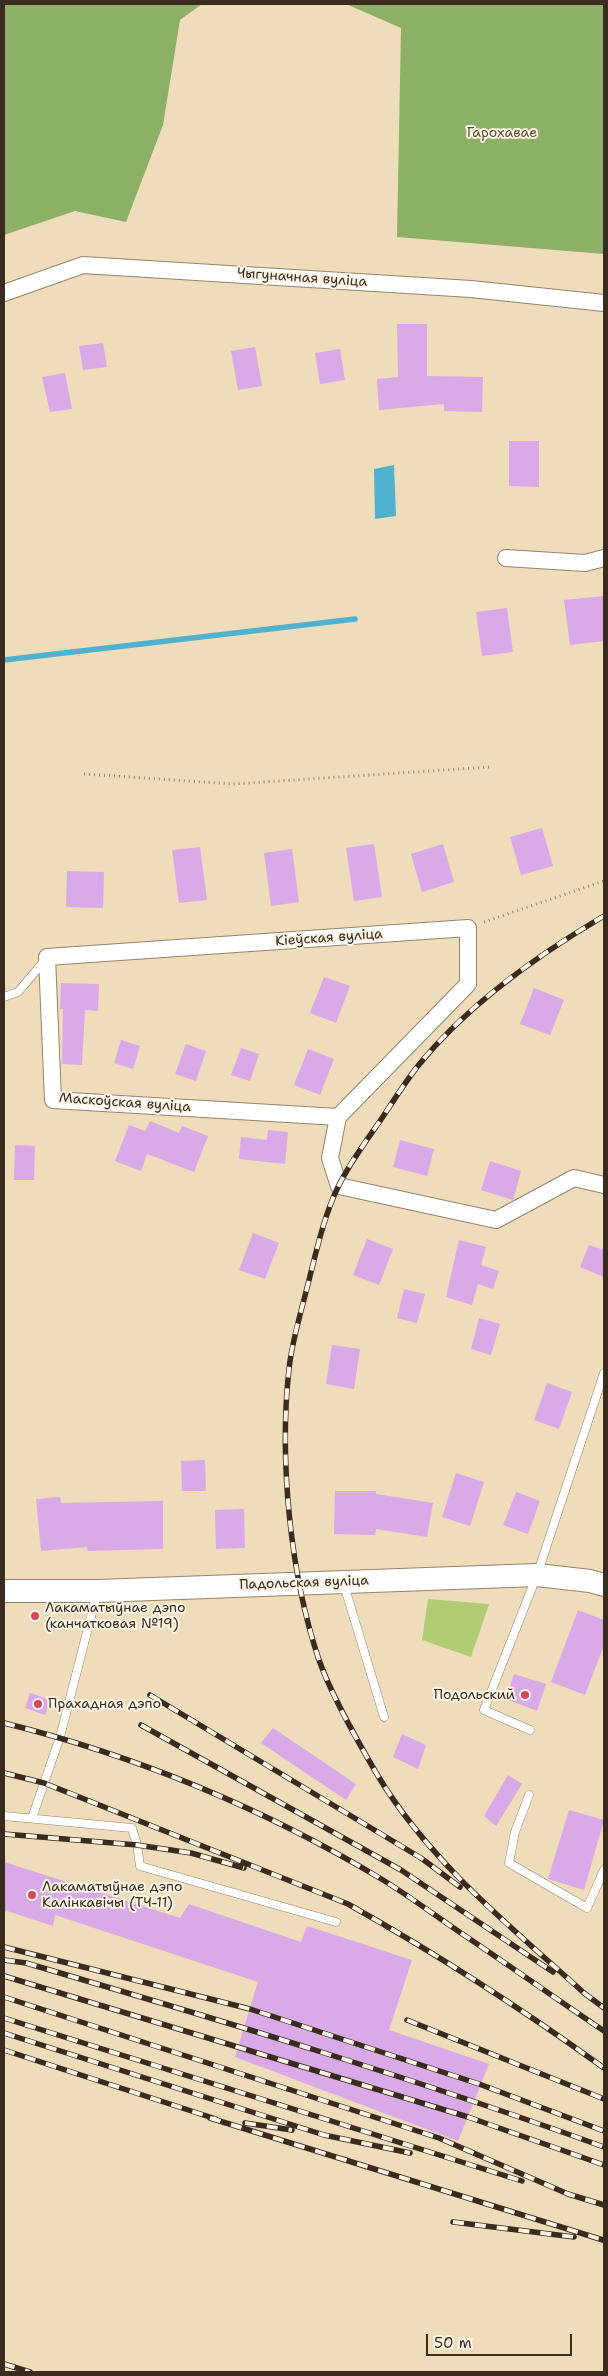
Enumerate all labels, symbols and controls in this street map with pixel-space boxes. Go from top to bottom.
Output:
park label: Гарохавае [467,125,537,141]
street label: Чыгуначная вуліца [236,265,368,291]
street label: Кіеўская вуліца [275,926,383,950]
street label: Маскоўская вуліца [59,1090,191,1116]
street label: Падольская вуліца [239,1572,369,1594]
place label: Лакаматыўнае дэпо (канчатковая №19) [45,1600,185,1632]
marker: Лакаматыўнае дэпо (канчатковая №19) [29,1610,41,1622]
place label: Подольский [434,1687,515,1703]
marker: Подольский [519,1689,531,1701]
place label: Прахадная дэпо [48,1696,161,1712]
marker: Прахадная дэпо [32,1698,44,1710]
place label: Лакаматыўнае дэпо Калінкавічы (ТЧ-11) [42,1879,182,1911]
marker: Лакаматыўнае дэпо Калінкавічы (ТЧ-11) [26,1889,38,1901]
scale bar [428,2324,574,2356]
text: 50 m [434,2333,472,2353]

